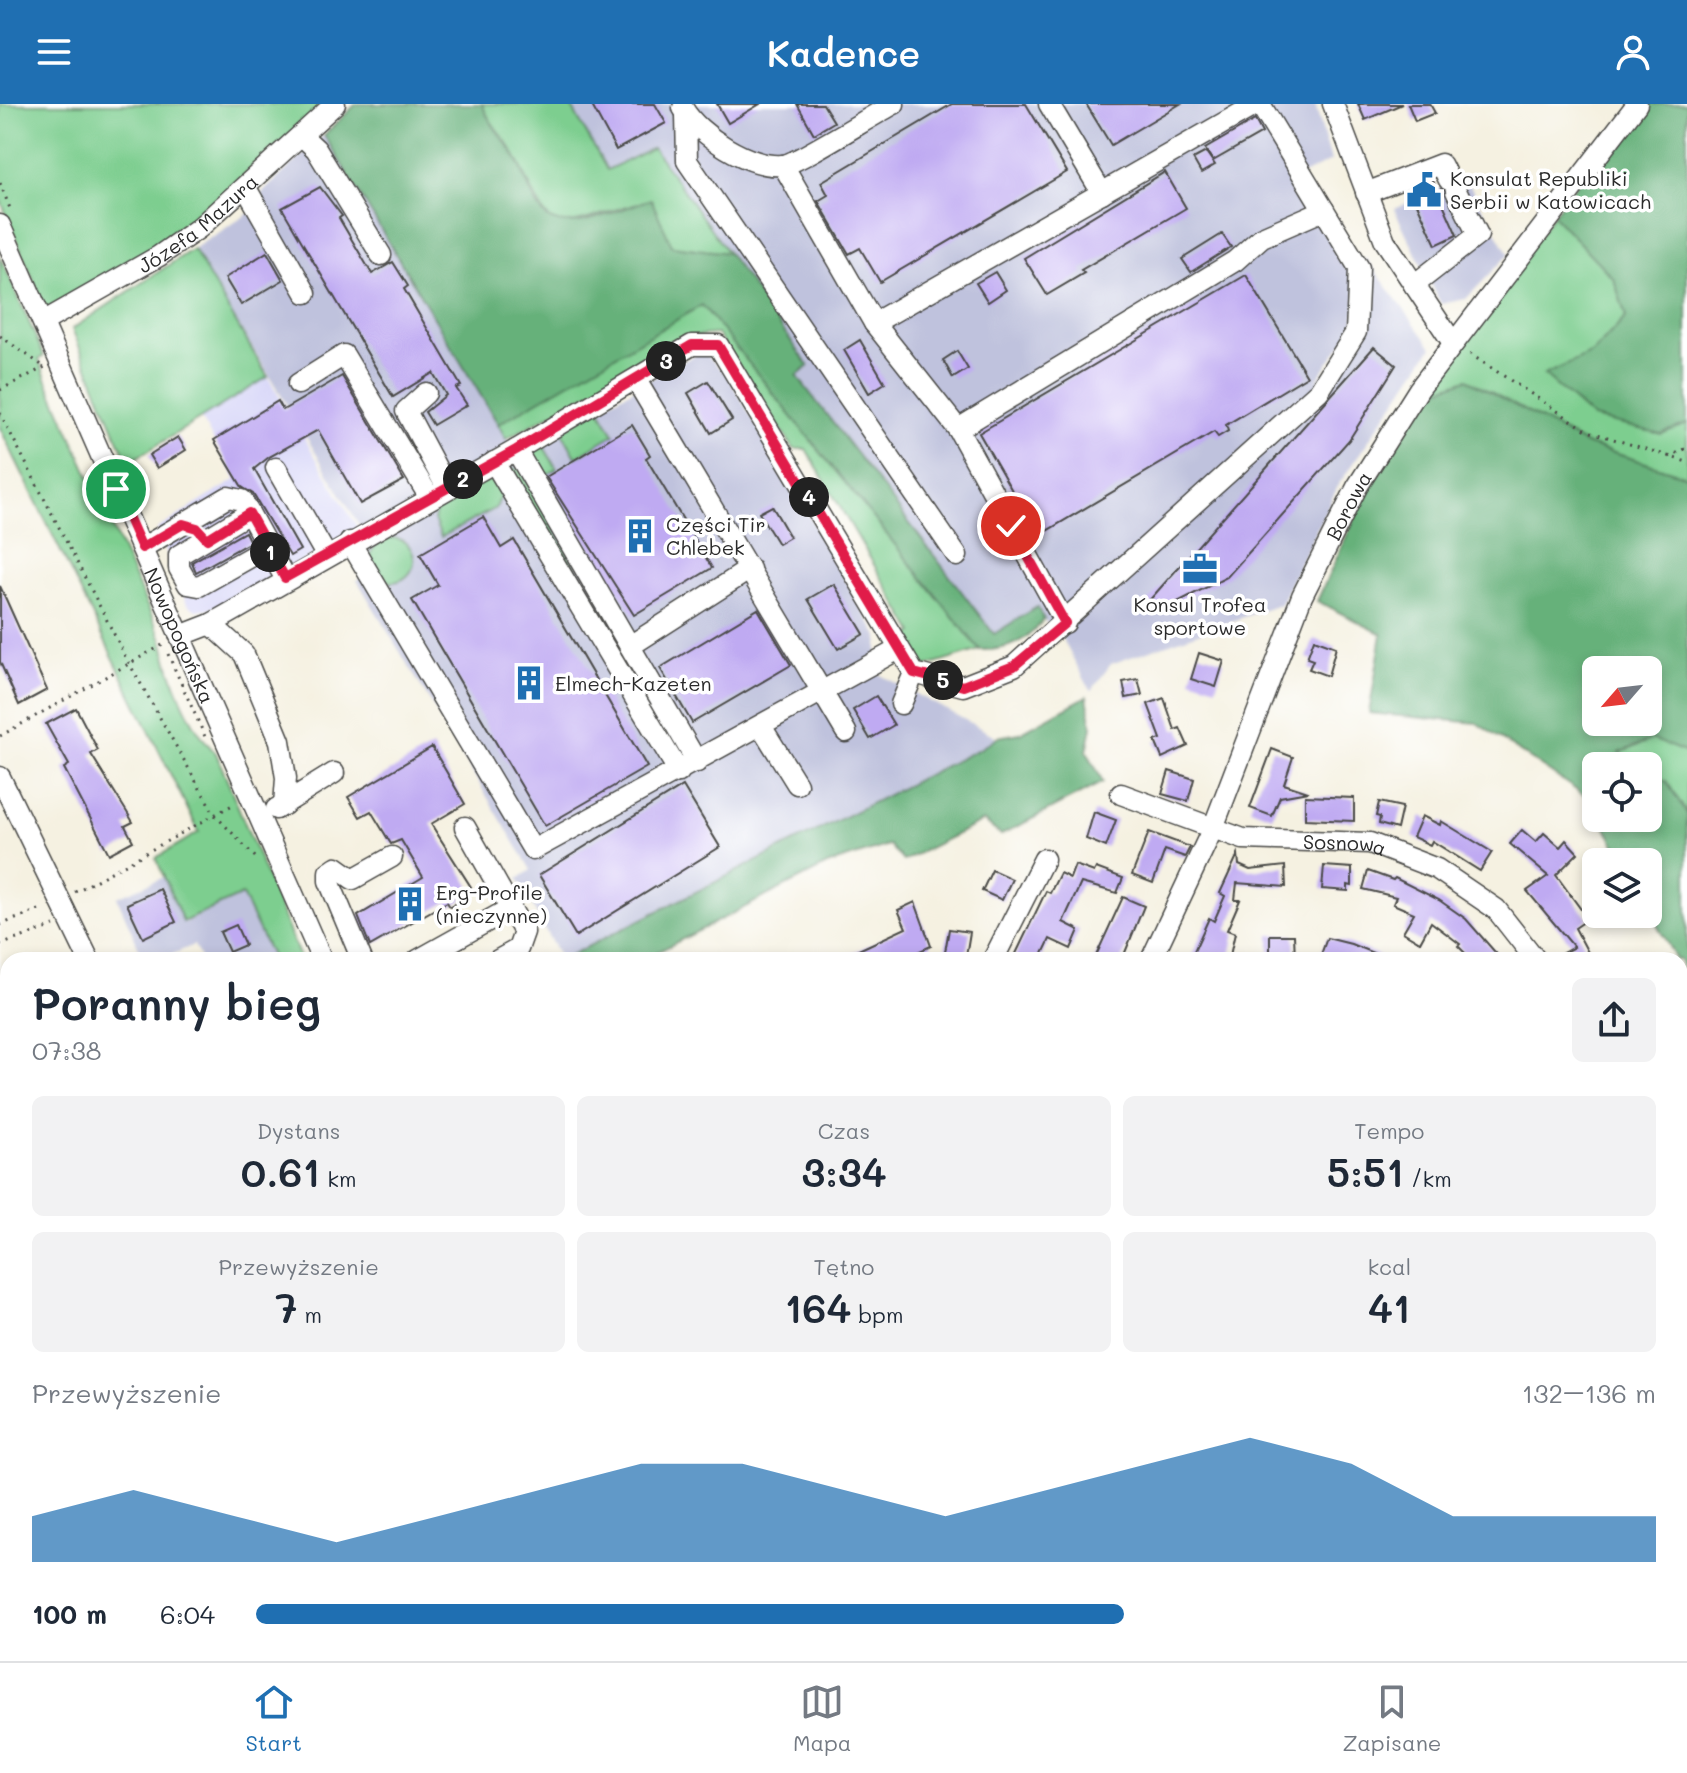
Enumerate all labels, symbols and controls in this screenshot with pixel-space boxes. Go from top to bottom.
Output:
text: Kadence [767,29,920,76]
icon: menu [32,30,76,74]
icon: person [1611,30,1655,74]
place label: Konsulat Republiki Serbii w Katowicach [1450,165,1651,214]
street label: Józefa Mazura [133,168,263,278]
public building icon: Konsulat Republiki Serbii w Katowicach [1405,171,1443,209]
pin: 3 [646,341,686,381]
text: 3 [659,346,673,375]
pin [82,455,150,523]
pin: 2 [443,459,483,499]
text: 2 [457,464,469,493]
street label: Borowa [1319,466,1377,544]
icon: arrive [94,467,138,511]
pin: 4 [789,477,829,517]
text: 4 [802,482,816,511]
pin [977,492,1045,560]
icon: check [989,504,1033,548]
place label: Części Tir Chlebek [666,511,765,560]
building icon: Części Tir Chlebek [621,517,659,555]
pin: 1 [250,532,290,572]
text: 1 [265,537,275,566]
office icon: Konsul Trofea sportowe [1181,550,1219,588]
street label: Nowopogońska [139,563,221,707]
place label: Konsul Trofea sportowe [1134,591,1266,640]
north arrow [1582,656,1662,736]
map controls [1582,656,1662,928]
pin: 5 [923,660,963,700]
building icon: Elmech-Kazeten [510,664,548,702]
text: 5 [937,665,949,694]
place label: Elmech-Kazeten [555,670,712,696]
button: locate [1582,752,1662,832]
street label: Sosnowa [1303,828,1390,861]
button: layers [1582,848,1662,928]
place label: Erg-Profile (nieczynne) [436,879,547,928]
building icon: Erg-Profile (nieczynne) [391,885,429,923]
text: Poranny bieg [32,974,321,1031]
button: share [1572,978,1656,1062]
text: 07:38 [32,1033,102,1067]
text: Dystans [257,1116,340,1145]
text: Czas [818,1116,870,1145]
text: Tempo [1354,1116,1424,1145]
text: 0.61 [241,1145,320,1197]
text: 3:34 [802,1145,886,1197]
text: 5:51 [1327,1145,1404,1197]
text: km [320,1164,357,1193]
text: /km [1404,1164,1452,1193]
text: Przewyższenie [219,1252,379,1281]
text: Tętno [814,1252,874,1281]
text: kcal [1367,1252,1411,1281]
text: 7 [275,1281,298,1333]
text: 164 [785,1281,851,1333]
text: 41 [1368,1281,1411,1333]
text: m [298,1300,322,1329]
text: bpm [851,1300,903,1329]
text: Przewyższenie [32,1376,221,1410]
text: 132–136 m [1522,1376,1656,1410]
text: 100 m [32,1597,107,1631]
text: 6:04 [160,1597,215,1631]
tab: Start [245,1680,302,1757]
tab: Mapa [793,1680,851,1757]
tab: Zapisane [1342,1680,1441,1757]

